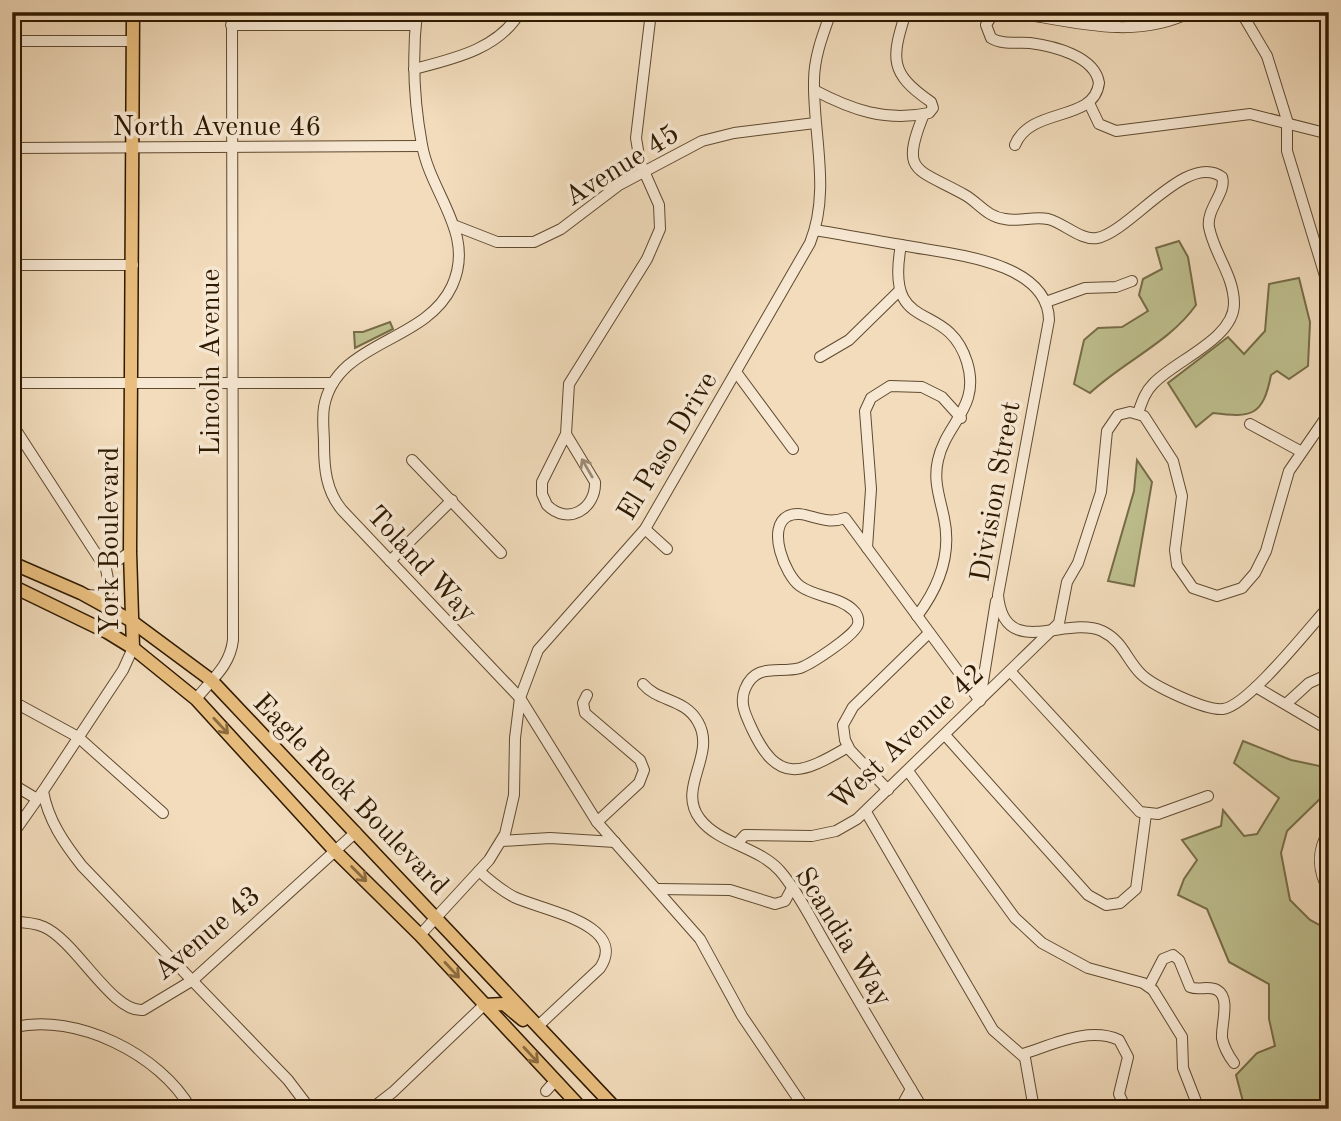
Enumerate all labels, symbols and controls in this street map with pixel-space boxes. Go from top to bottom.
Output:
street label: North Avenue 46 [112,114,322,142]
street label: Avenue 45 [560,120,685,213]
street label: Lincoln Avenue [198,269,226,456]
street label: El Paso Drive [613,368,724,526]
street label: Division Street [967,399,1027,584]
street label: York Boulevard [97,447,125,635]
one-way arrow [579,459,593,479]
street label: Toland Way [360,502,481,628]
street label: West Avenue 42 [826,660,990,816]
street label: Eagle Rock Boulevard [247,689,453,901]
one-way arrow [213,717,229,735]
street label: Scandia Way [789,863,896,1012]
one-way arrow [351,866,368,883]
street label: Avenue 43 [149,882,266,987]
one-way arrow [444,961,460,979]
one-way arrow [523,1046,540,1063]

